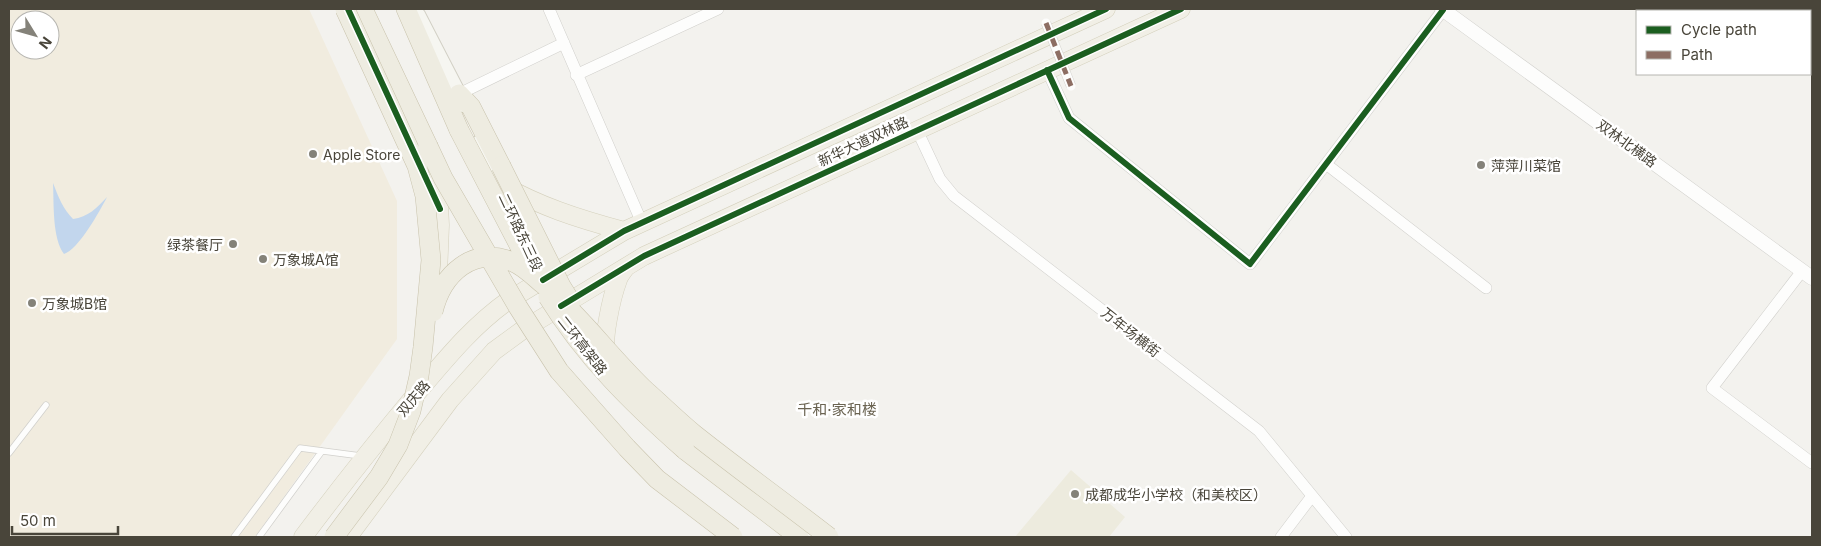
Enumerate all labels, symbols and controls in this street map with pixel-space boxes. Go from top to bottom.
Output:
north arrow [10,10,60,60]
legend [1636,10,1811,75]
text: Cycle path [1681,20,1757,39]
text: N [36,34,56,53]
text: Path [1681,45,1713,64]
street label: 新华大道双林路 [815,113,911,169]
street label: 双林北横路 [1594,116,1660,170]
place label: Apple Store [323,146,400,163]
marker: Apple Store [307,148,319,160]
place label: 萍萍川菜馆 [1491,157,1561,174]
marker: 萍萍川菜馆 [1475,159,1487,171]
street label: 二环路东三段 [496,190,546,274]
place label: 绿茶餐厅 [167,236,223,253]
marker: 绿茶餐厅 [227,238,239,250]
place label: 万象城A馆 [273,251,339,268]
marker: 万象城A馆 [257,253,269,265]
place label: 万象城B馆 [42,295,107,312]
marker: 万象城B馆 [26,297,38,309]
street label: 万年场横街 [1098,304,1164,360]
street label: 二环高架路 [555,312,611,378]
street label: 双庆路 [393,376,433,420]
district label: 千和·家和楼 [797,400,877,419]
place label: 成都成华小学校（和美校区） [1085,486,1267,503]
marker: 成都成华小学校（和美校区） [1069,488,1081,500]
scale bar [12,504,119,536]
text: 50 m [20,511,56,530]

